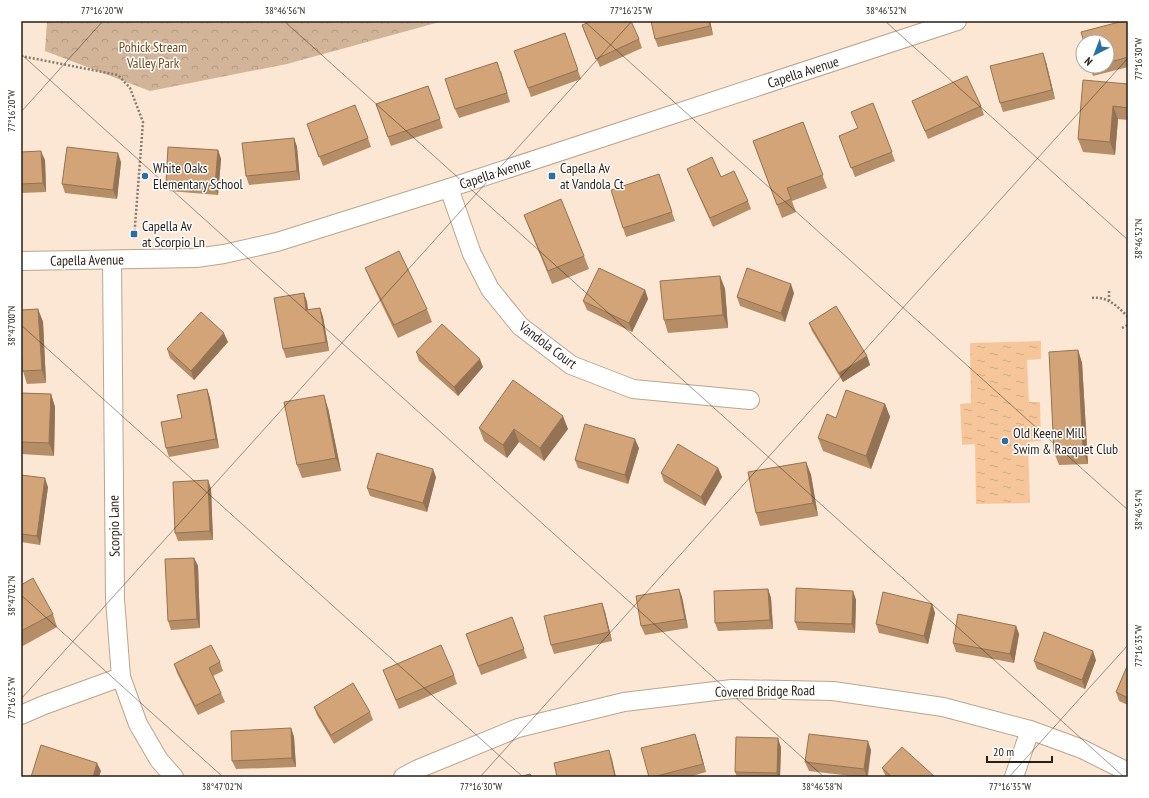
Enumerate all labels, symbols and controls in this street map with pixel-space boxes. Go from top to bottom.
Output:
text: 77°16'20"W [81,4,123,17]
text: 38°46'56"N [265,4,305,17]
text: 77°16'25"W [610,4,652,17]
text: 38°46'52"N [866,4,906,17]
north arrow [1075,34,1115,74]
park label: Pohick Stream Valley Park [119,38,187,72]
text: 77°16'30"W [1132,38,1145,80]
street label: Capella Avenue [765,52,841,92]
text: N [1081,54,1095,69]
text: 77°16'20"W [5,90,18,132]
street label: Capella Avenue [457,153,533,193]
place label: White Oaks Elementary School [153,159,243,193]
place label: Capella Av at Vandola Ct [560,159,624,193]
marker: White Oaks Elementary School [140,171,150,181]
marker: Capella Av at Vandola Ct [547,171,557,181]
place label: Capella Av at Scorpio Ln [142,217,205,251]
text: 38°46'52"N [1132,219,1145,259]
marker: Capella Av at Scorpio Ln [129,229,139,239]
street label: Capella Avenue [50,250,124,270]
text: 38°47'00"N [5,306,18,346]
street label: Vandola Court [515,317,581,373]
place label: Old Keene Mill Swim & Racquet Club [1013,424,1118,458]
marker: Old Keene Mill Swim & Racquet Club [1000,436,1010,446]
text: 38°46'54"N [1132,490,1145,530]
street label: Scorpio Lane [104,495,124,557]
text: 38°47'02"N [5,576,18,616]
text: 77°16'35"W [1132,625,1145,667]
text: 77°16'25"W [5,677,18,719]
street label: Covered Bridge Road [715,681,815,701]
scale bar [987,738,1052,764]
text: 20 m [993,744,1014,759]
text: 38°47'02"N [202,780,242,793]
text: 77°16'30"W [460,780,502,793]
text: 38°46'58"N [802,780,842,793]
text: 77°16'35"W [989,780,1031,793]

